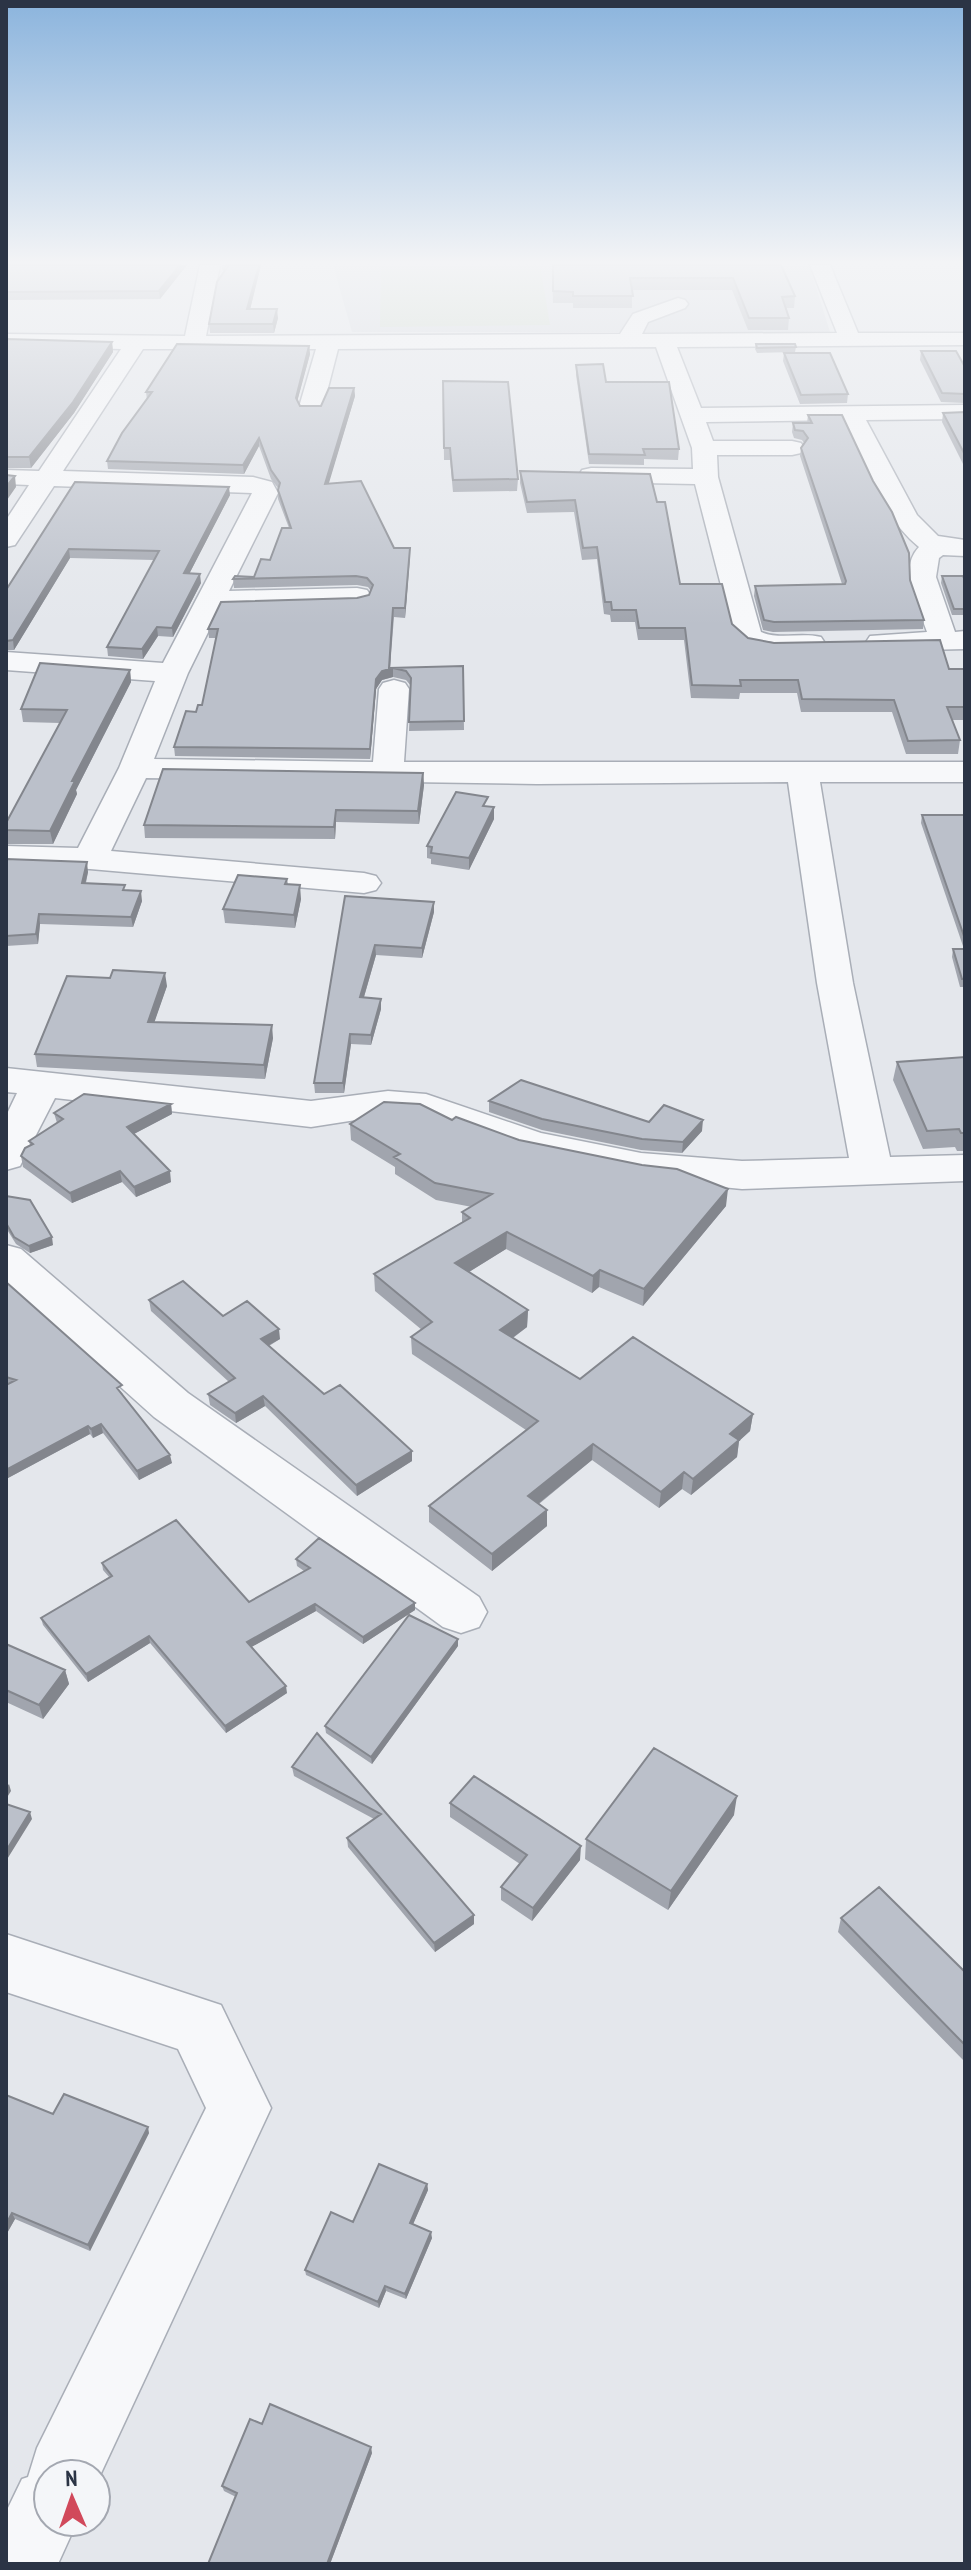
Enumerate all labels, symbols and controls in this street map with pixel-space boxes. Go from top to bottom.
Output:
north arrow [32,2458,112,2538]
text: N [65,2464,78,2492]

